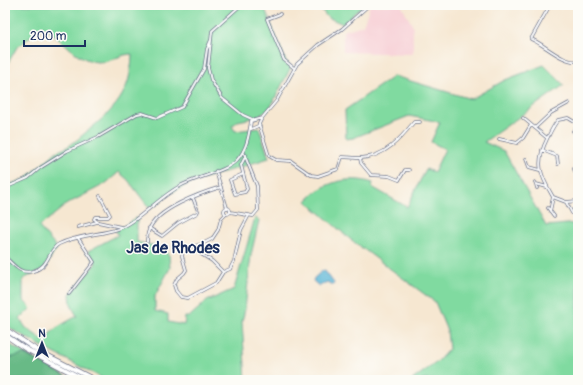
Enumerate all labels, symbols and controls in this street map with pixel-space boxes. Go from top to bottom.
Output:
scale bar [24,22,85,48]
text: 200 m [30,29,67,44]
district label: Jas de Rhodes [126,238,221,258]
north arrow [22,323,62,363]
text: N [38,327,46,340]

